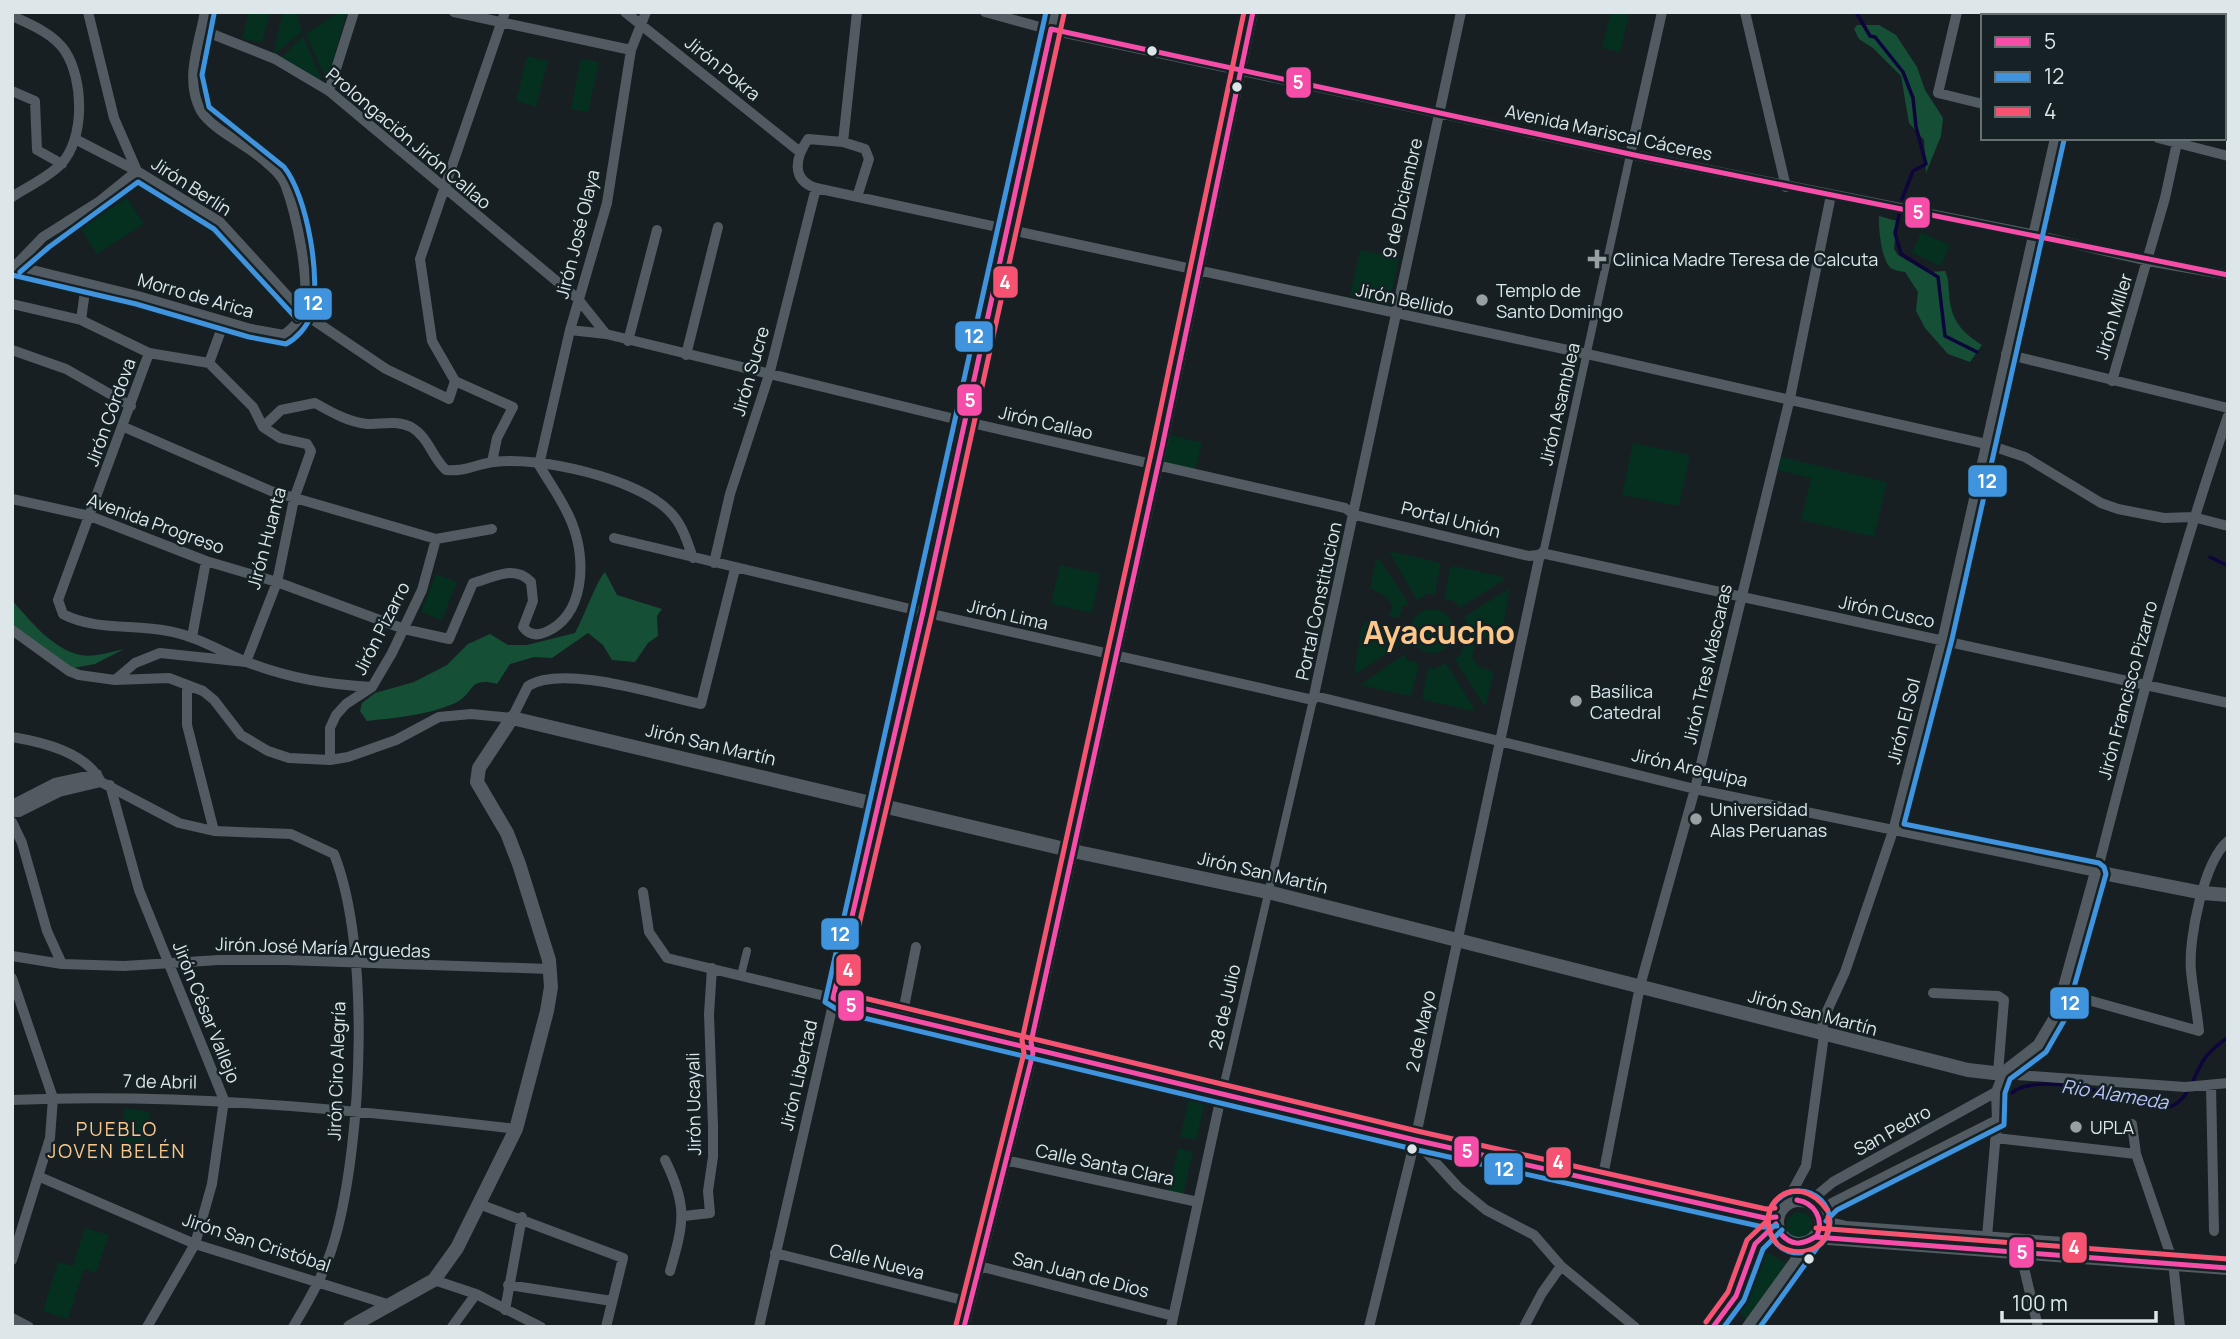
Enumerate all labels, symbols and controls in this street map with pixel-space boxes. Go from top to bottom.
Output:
legend [1981,14,2226,140]
text: 5 [2044,27,2056,55]
street label: Jirón Pokra [680,30,766,106]
unlabelled marker [1145,44,1159,58]
street label: Prolongación Jirón Callao [321,62,497,214]
text: 12 [2044,62,2064,90]
line badge: 5 [1285,66,1312,99]
text: 5 [1292,69,1304,95]
unlabelled marker [1230,80,1244,94]
text: 4 [2044,97,2056,125]
street label: Avenida Mariscal Cáceres [1503,98,1715,166]
street label: 9 de Diciembre [1377,135,1427,261]
street label: Jirón Berlín [147,151,237,221]
street label: Jirón José Olaya [549,167,605,301]
line badge: 5 [1904,196,1931,229]
text: 5 [1912,199,1924,225]
place label: Clinica Madre Teresa de Calcuta [1613,247,1878,271]
marker: Clinica Madre Teresa de Calcuta [1587,249,1607,269]
line badge: 4 [992,265,1019,299]
street label: Morro de Arica [135,267,257,323]
text: 4 [999,269,1011,295]
street label: Jirón Miller [2089,270,2138,362]
street label: Jirón Bellido [1354,277,1456,321]
place label: Templo de Santo Domingo [1496,278,1623,323]
line badge: 12 [293,287,333,321]
text: 12 [303,290,323,316]
marker: Templo de Santo Domingo [1474,292,1490,308]
line badge: 12 [954,320,994,353]
street label: Jirón Sucre [726,323,774,419]
text: 12 [964,323,984,349]
street label: Jirón Asamblea [1533,340,1585,468]
street label: Jirón Córdova [79,355,141,469]
line badge: 5 [956,383,983,417]
text: 5 [964,387,976,413]
street label: Jirón Callao [997,400,1095,444]
line badge: 12 [1967,464,2008,498]
text: 12 [1977,468,1997,494]
street label: Jirón Huanta [241,484,291,592]
street label: Avenida Progreso [84,487,228,559]
street label: Portal Unión [1399,495,1503,543]
street label: Portal Constitucion [1290,520,1346,682]
street label: Jirón Pizarro [347,577,415,679]
street label: Jirón Tres Máscaras [1677,582,1737,746]
street label: Jirón Cusco [1837,589,1937,633]
street label: Jirón Lima [965,593,1051,635]
street label: Jirón Francisco Pizarro [2092,598,2162,782]
district label: Ayacucho [1363,610,1515,654]
street label: Jirón El Sol [1881,675,1925,767]
place label: Basílica Catedral [1590,679,1661,724]
marker: Basílica Catedral [1568,693,1584,709]
street label: Jirón San Martín [644,717,778,771]
street label: Jirón Arequipa [1630,742,1750,792]
place label: Universidad Alas Peruanas [1710,797,1827,842]
marker: Universidad Alas Peruanas [1688,811,1704,827]
street label: Jirón San Martín [1196,845,1330,899]
line badge: 12 [820,917,860,951]
text: 12 [830,921,850,947]
street label: Jirón José María Arguedas [215,931,431,963]
street label: Jirón César Vallejo [168,938,246,1086]
line badge: 4 [835,953,862,987]
text: 4 [842,957,854,983]
street label: 28 de Julio [1203,962,1245,1052]
street label: Jirón San Martín [1746,983,1880,1041]
line badge: 12 [2049,986,2090,1020]
street label: 2 de Mayo [1400,988,1440,1074]
line badge: 5 [837,989,865,1022]
text: 12 [2060,990,2080,1016]
text: 5 [845,992,857,1018]
street label: Jirón Ciro Alegría [322,1001,350,1141]
street label: Jirón Libertad [774,1017,822,1133]
street label: Jirón Ucayali [680,1052,706,1156]
street label: 7 de Abril [123,1068,197,1094]
water label: Rio Alameda [2060,1073,2172,1115]
street label: San Pedro [1849,1099,1935,1161]
place label: UPLA [2090,1115,2135,1139]
district label: PUEBLO JOVEN BELÉN [47,1116,187,1164]
marker: UPLA [2068,1119,2084,1135]
line badge: 5 [1453,1135,1480,1168]
street label: Calle Santa Clara [1033,1138,1177,1190]
text: 5 [1461,1138,1473,1164]
unlabelled marker [1405,1142,1419,1156]
line badge: 4 [1545,1146,1572,1179]
text: 4 [1552,1149,1564,1175]
line badge: 12 [1483,1152,1524,1186]
text: 12 [1494,1156,1514,1182]
street label: Jirón San Cristóbal [180,1207,334,1277]
line badge: 4 [2061,1231,2088,1264]
text: 4 [2068,1234,2080,1260]
line badge: 5 [2008,1236,2035,1269]
street label: Calle Nueva [827,1238,927,1284]
text: 5 [2016,1239,2028,1265]
street label: San Juan de Dios [1010,1245,1152,1303]
unlabelled marker [1802,1252,1816,1266]
scale bar [2002,1280,2156,1324]
text: 100 m [2012,1289,2068,1317]

